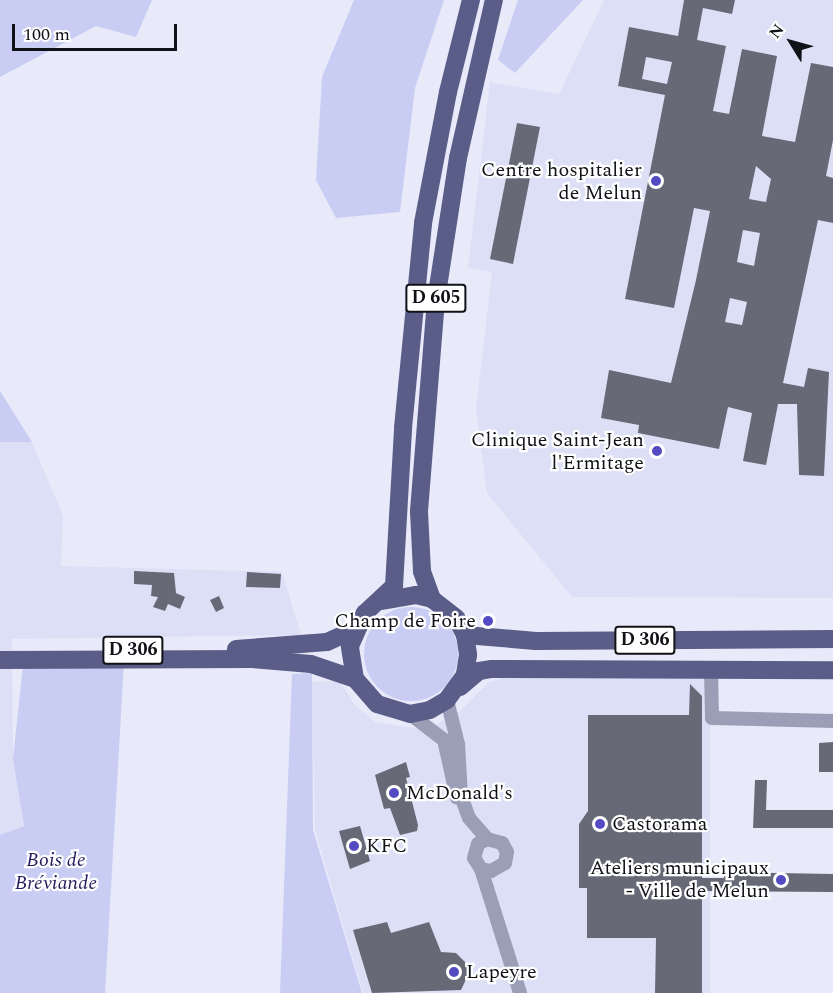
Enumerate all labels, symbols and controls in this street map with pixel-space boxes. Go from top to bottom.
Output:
scale bar [15,12,180,50]
north arrow [761,12,821,72]
text: N [763,19,790,44]
text: 100 m [23,21,70,48]
place label: Centre hospitalier de Melun [481,158,642,205]
marker: Centre hospitalier de Melun [647,172,665,190]
road number: D 605 [404,283,468,313]
place label: Clinique Saint-Jean l'Ermitage [471,428,644,475]
marker: Clinique Saint-Jean l'Ermitage [648,442,666,460]
place label: Champ de Foire [334,609,476,633]
marker: Champ de Foire [481,614,495,628]
road number: D 306 [614,625,676,655]
road number: D 306 [102,635,164,665]
place label: McDonald's [406,781,513,805]
marker: McDonald's [387,786,401,800]
place label: Castorama [612,812,707,836]
marker: Castorama [593,817,607,831]
place label: KFC [366,834,407,858]
marker: KFC [347,839,361,853]
park label: Bois de Bréviande [15,849,97,896]
place label: Ateliers municipaux - Ville de Melun [590,856,769,903]
marker: Ateliers municipaux - Ville de Melun [774,873,788,887]
place label: Lapeyre [466,960,537,984]
marker: Lapeyre [447,965,461,979]

